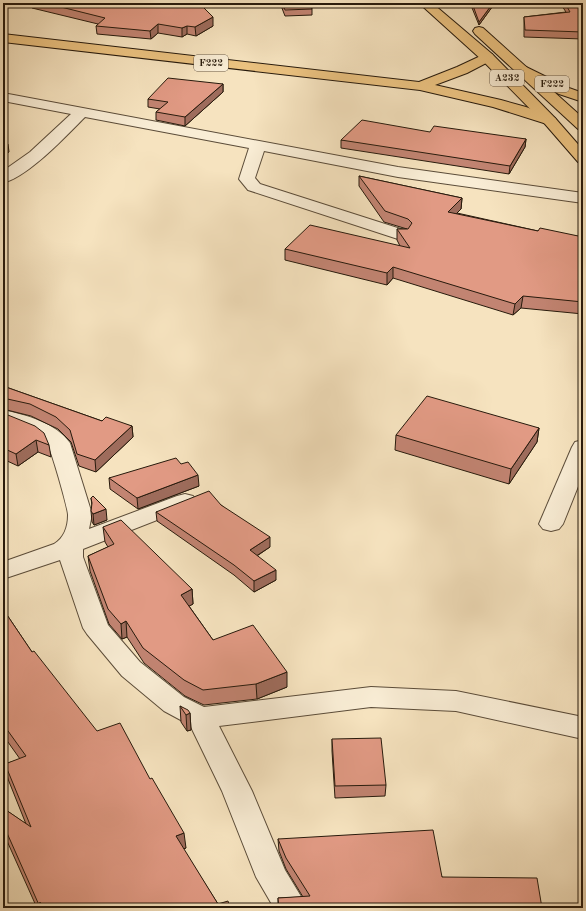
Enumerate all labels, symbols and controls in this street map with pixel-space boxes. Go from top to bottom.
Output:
road number: F222 [194,55,228,71]
road number: A232 [490,70,524,86]
road number: F222 [535,76,569,92]

